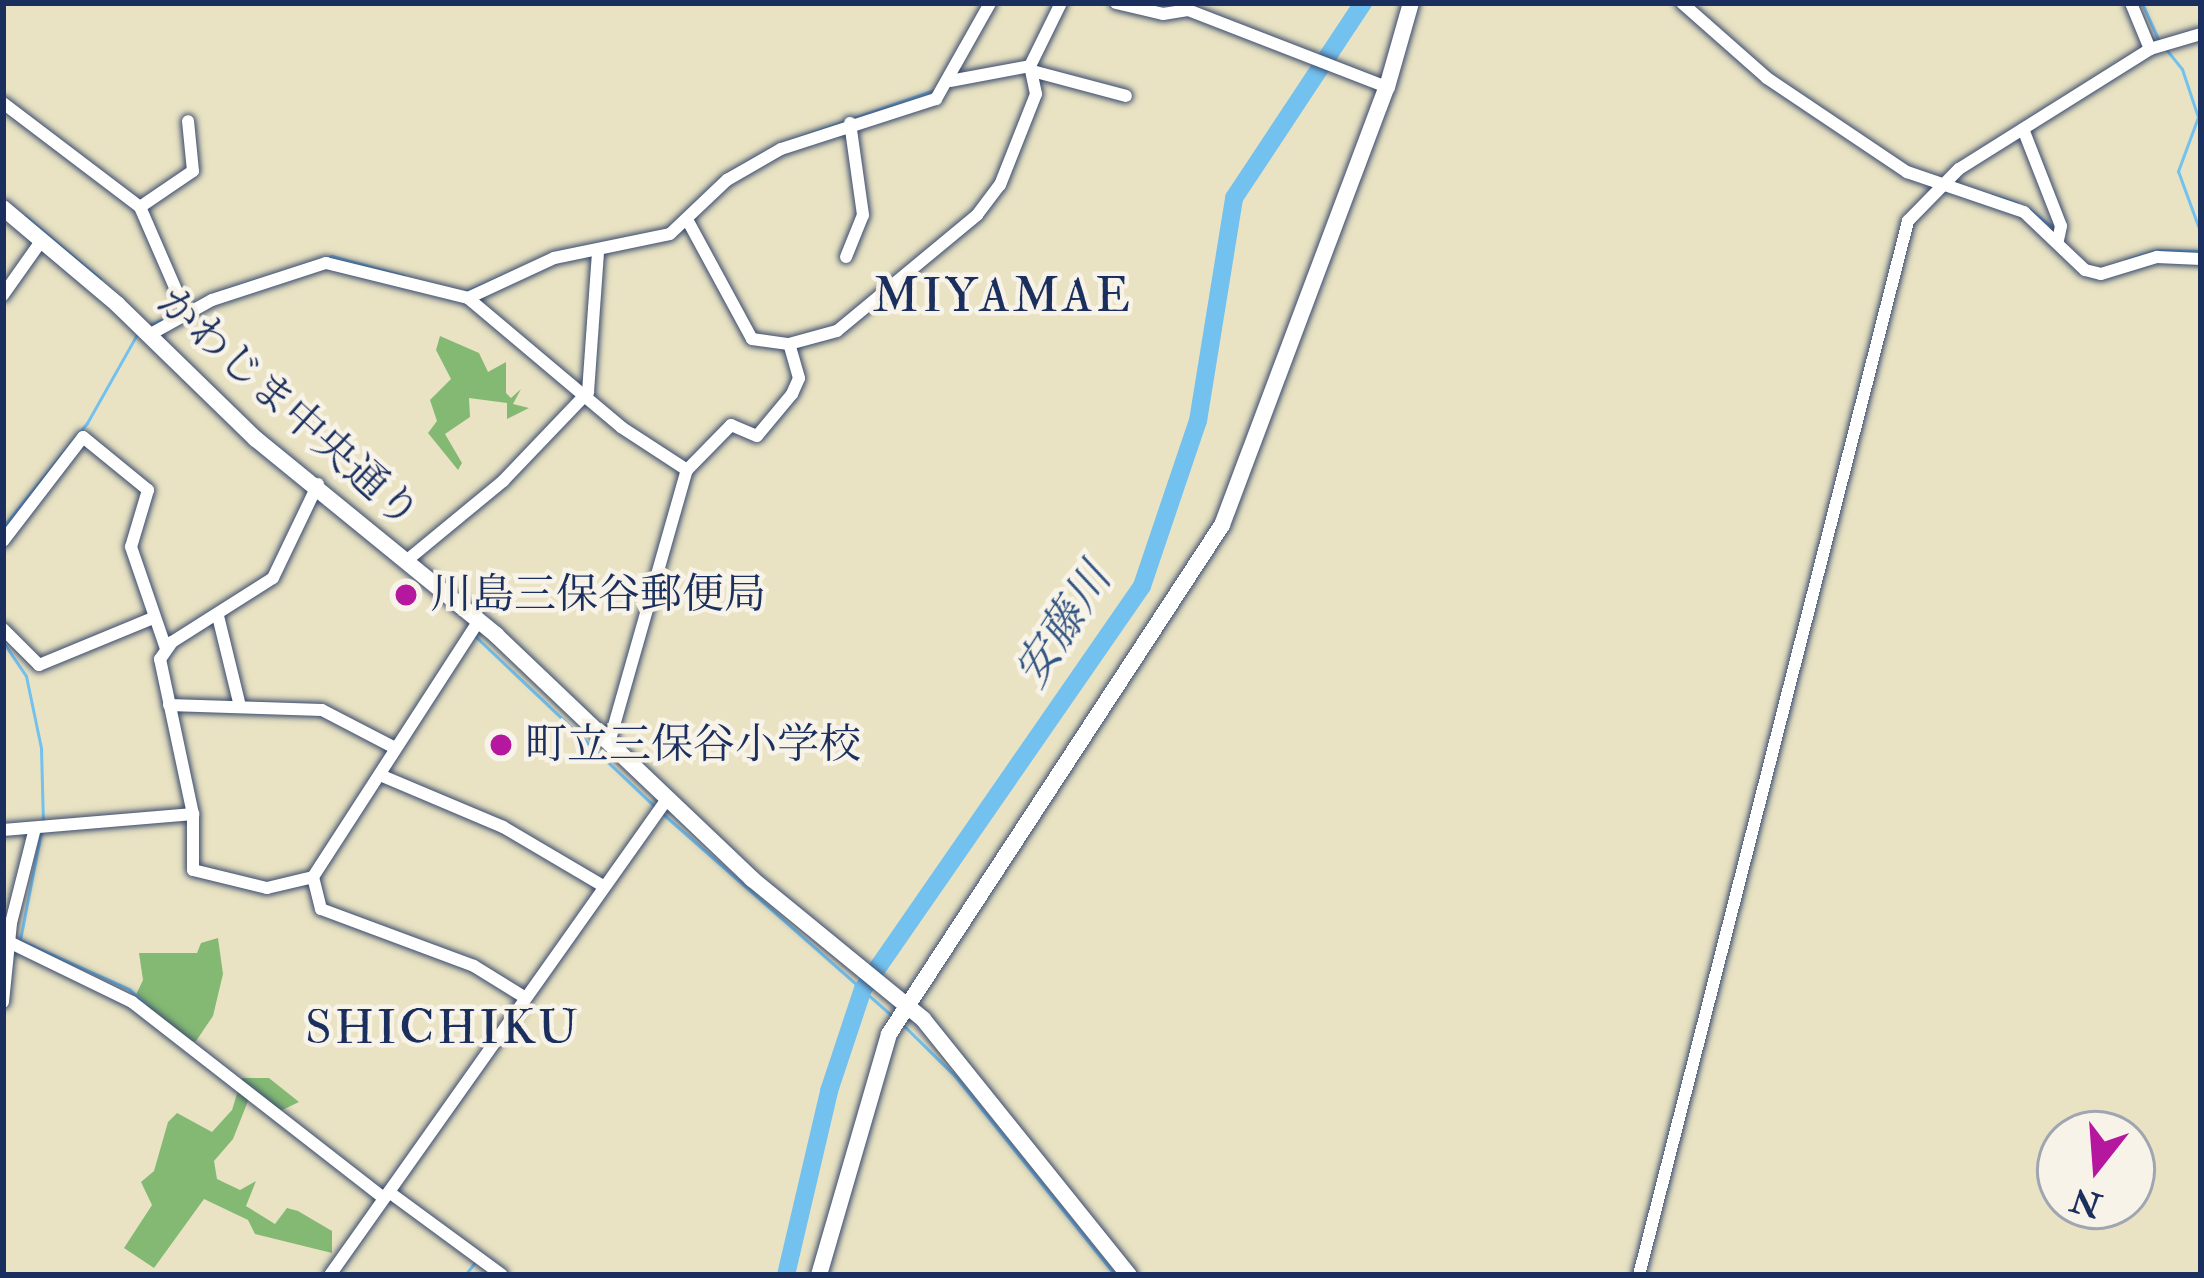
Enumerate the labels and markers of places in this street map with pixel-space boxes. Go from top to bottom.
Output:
place label: 川島三保谷郵便局 [430,570,766,620]
marker: 川島三保谷郵便局 [393,582,419,608]
place label: 町立三保谷小学校 [525,720,861,770]
marker: 町立三保谷小学校 [488,732,514,758]

